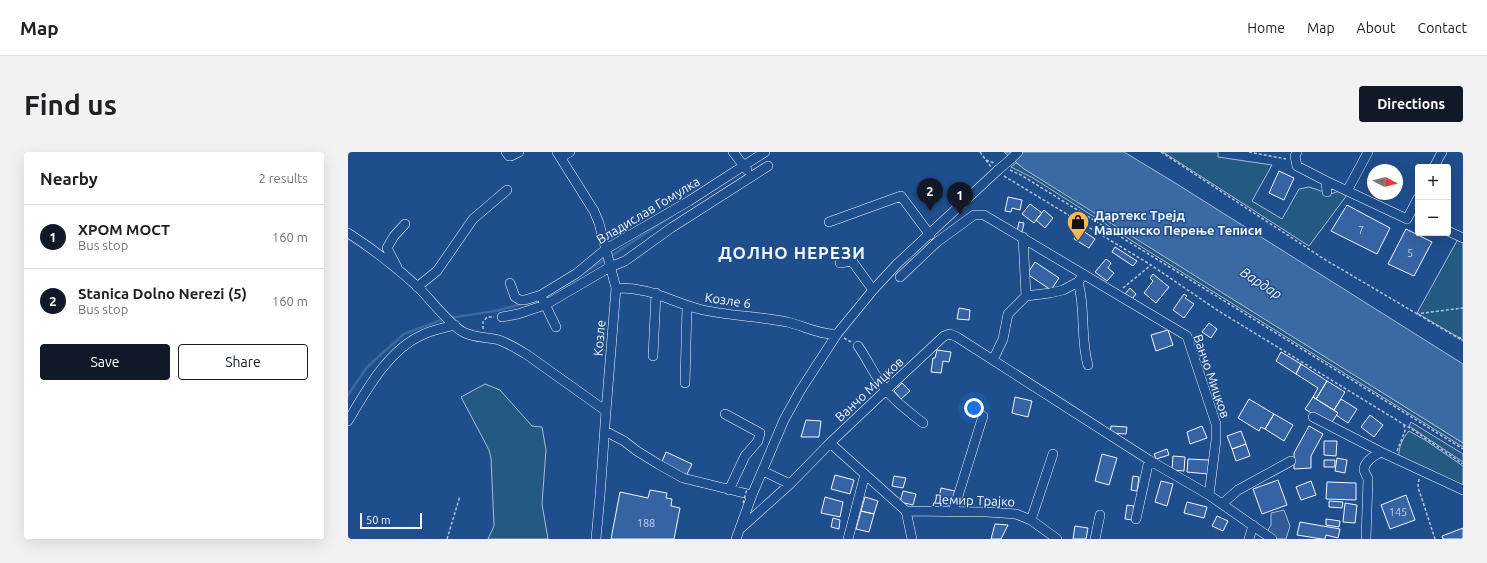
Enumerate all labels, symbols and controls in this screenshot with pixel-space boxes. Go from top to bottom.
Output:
text: Map [20,17,59,39]
text: Home [1247,20,1285,36]
text: Map [1307,20,1335,36]
text: About [1357,20,1396,36]
text: Contact [1418,20,1467,36]
button: Directions [1359,86,1463,122]
text: Find us [24,89,117,120]
north arrow [1367,164,1403,200]
map controls [1415,164,1451,236]
button: + [1415,164,1451,200]
text: Nearby [40,169,98,188]
text: 2 results [258,171,308,185]
street label: Владислав Гомулка [594,174,702,246]
pin: 2 [917,178,943,211]
pin: 1 [947,182,973,215]
button: − [1415,200,1451,236]
place label: Дартекс Трејд Машинско Перење Теписи [1094,208,1262,237]
shop icon: Дартекс Трејд Машинско Перење Теписи [1065,209,1091,242]
text: ХРОМ МОСТ [78,221,170,238]
house number: 7 [1358,224,1364,236]
text: 1 [49,230,57,244]
text: 160 m [272,230,308,244]
text: Bus stop [78,238,128,252]
district label: ДОЛНО НЕРЕЗИ [718,243,866,262]
house number: 5 [1407,247,1413,259]
water label: Вардар [1237,264,1285,302]
text: Stanica Dolno Nerezi (5) [78,285,247,302]
street label: Козле 6 [704,290,752,310]
text: 2 [49,294,57,308]
text: 160 m [272,294,308,308]
text: Bus stop [78,302,128,316]
street label: Козле [590,319,608,357]
street label: Ванчо Мицков [1191,332,1233,420]
button: Save [40,344,170,380]
button: Share [178,344,308,380]
street label: Ванчо Мицков [832,354,906,424]
your location [964,398,984,418]
street label: Демир Трајко [933,492,1015,508]
house number: 145 [1389,506,1407,518]
scale bar [360,511,422,530]
text: 50 m [366,514,390,526]
house number: 188 [637,517,655,529]

